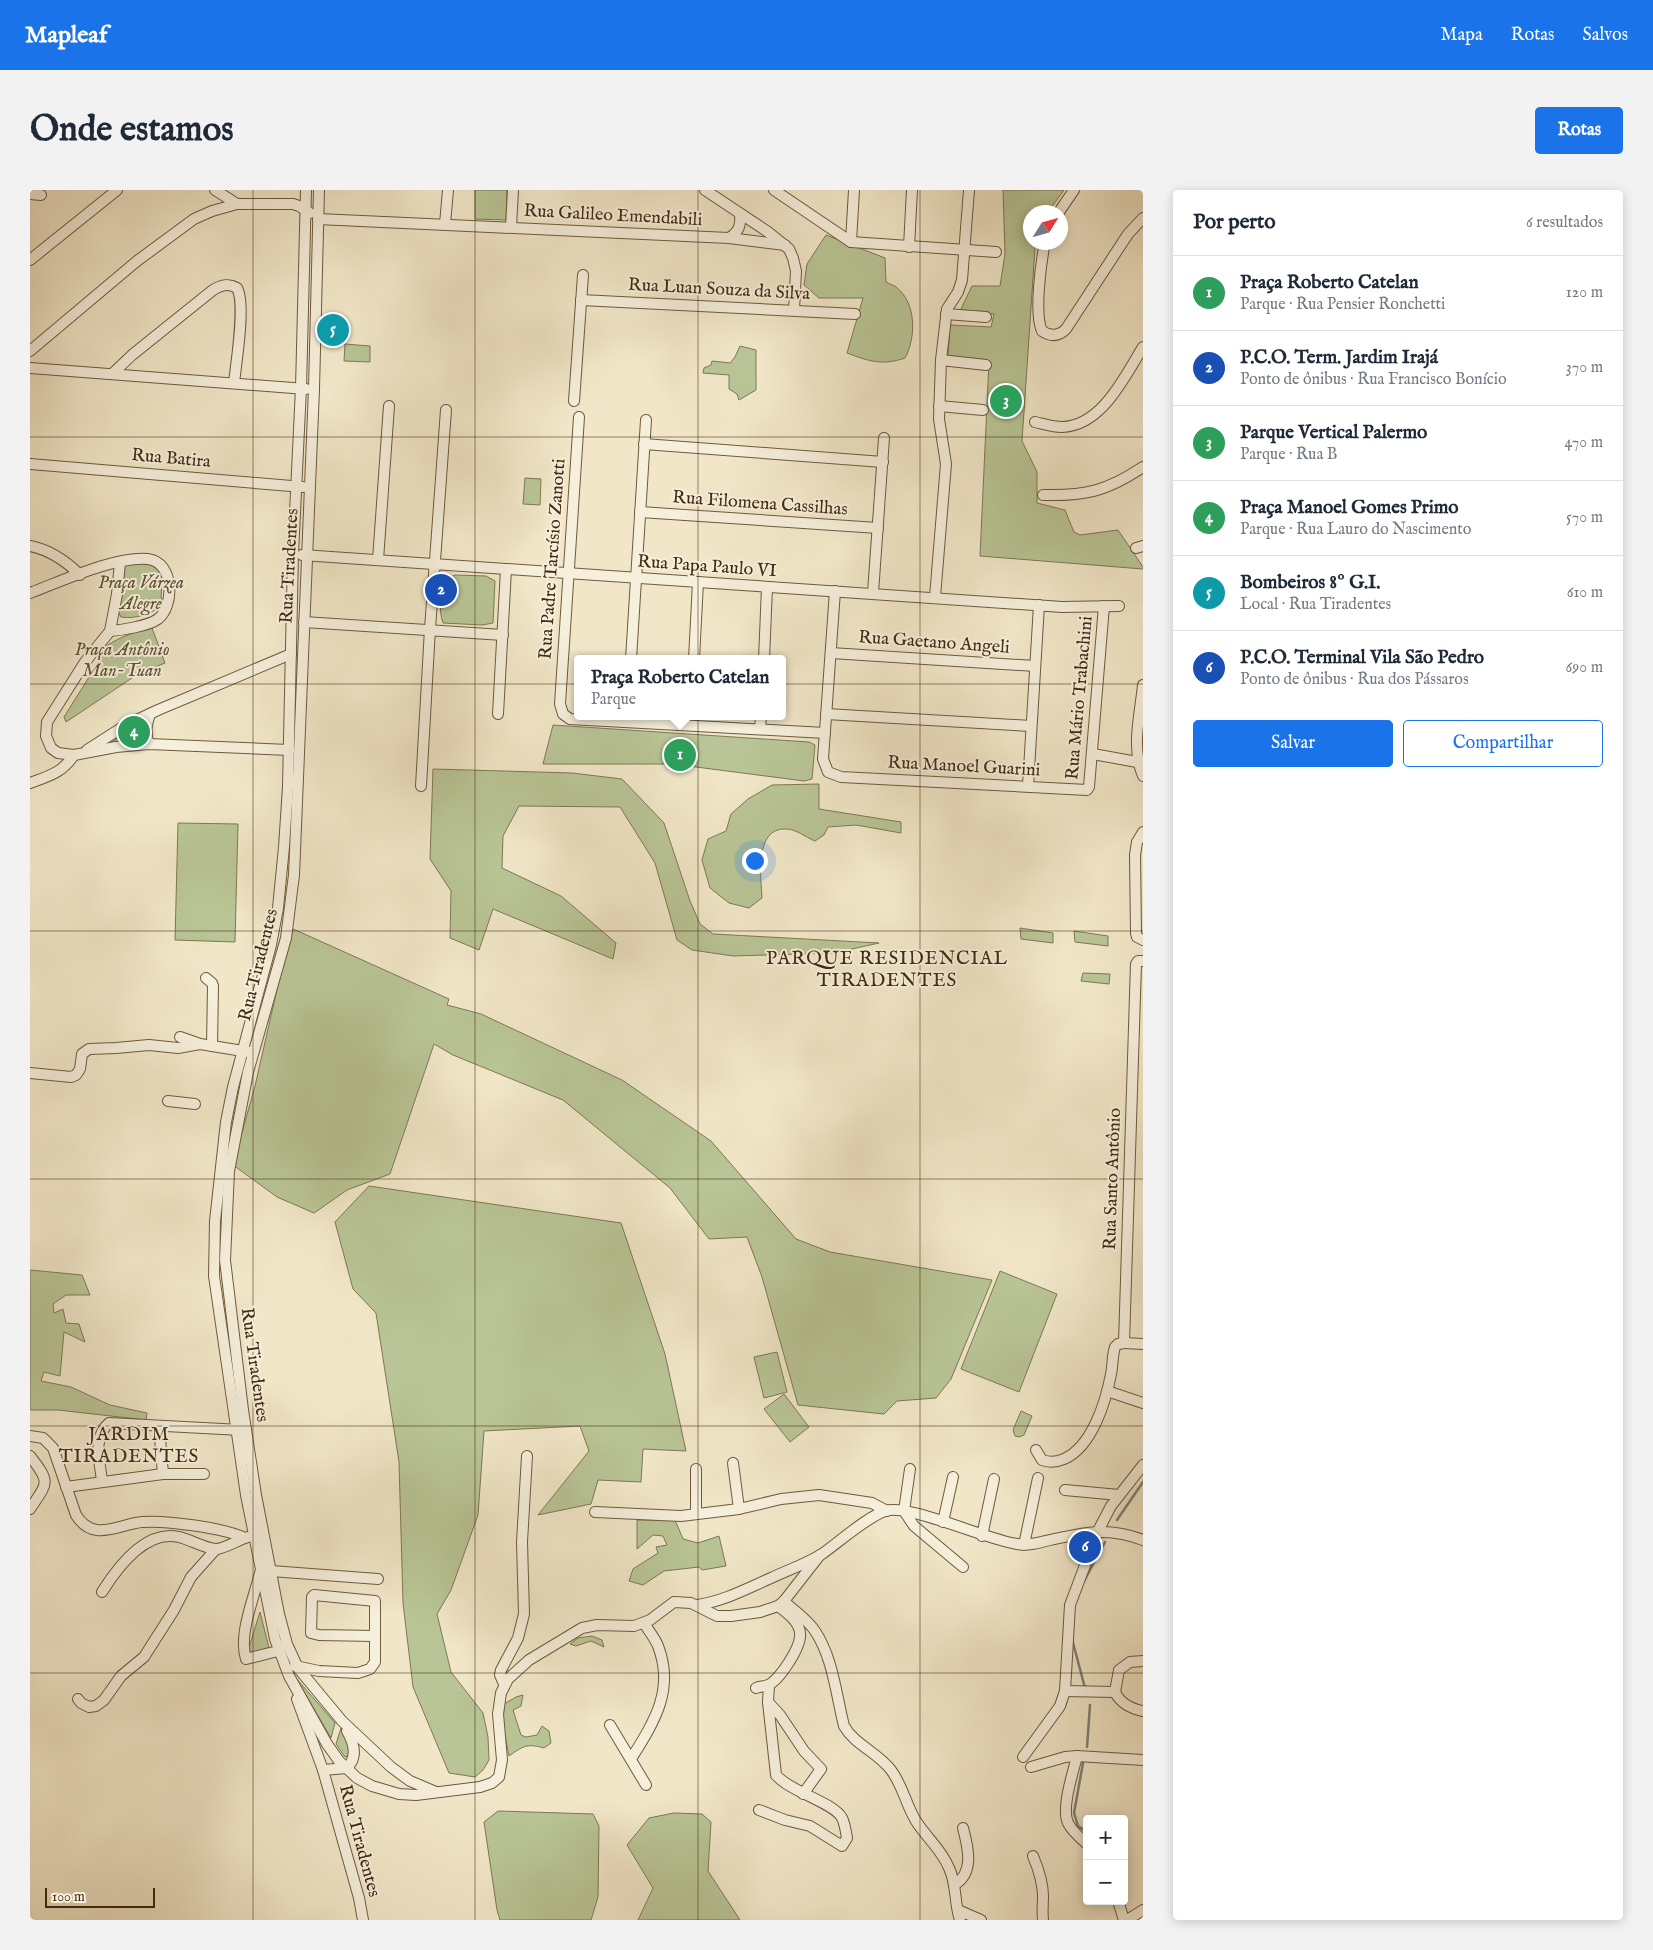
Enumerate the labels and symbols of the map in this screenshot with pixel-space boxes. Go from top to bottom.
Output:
street label: Rua Galileo Emendabili [523,200,703,232]
north arrow [1023,205,1068,250]
street label: Rua Luan Souza da Silva [627,274,811,306]
pin: 5 [317,311,349,349]
pin: 3 [990,382,1022,420]
street label: Rua Batira [130,444,212,474]
street label: Rua Padre Tarcísio Zanotti [535,458,572,660]
street label: Rua Filomena Cassilhas [672,486,848,522]
street label: Rua Tiradentes [276,508,304,624]
street label: Rua Papa Paulo VI [637,551,778,583]
pin: 2 [425,571,457,609]
park label: Praça Várzea Alegre [98,572,184,616]
street label: Rua Mário Trabachini [1061,615,1099,781]
street label: Rua Gaetano Angeli [858,626,1011,660]
park label: Praça Antônio Man-Tuan [75,639,169,683]
pin: 4 [118,713,150,751]
pin: 1 [664,736,696,774]
street label: Rua Manoel Guarini [887,752,1041,782]
your location [742,848,768,874]
street label: Rua Tiradentes [234,906,284,1024]
district label: PARQUE RESIDENCIAL TIRADENTES [766,947,1008,993]
street label: Rua Santo Antônio [1099,1107,1127,1251]
street label: Rua Tiradentes [235,1306,273,1424]
district label: JARDIM TIRADENTES [59,1423,199,1469]
pin: 6 [1069,1528,1101,1566]
street label: Rua Tiradentes [333,1782,385,1900]
scale bar [45,1885,155,1908]

